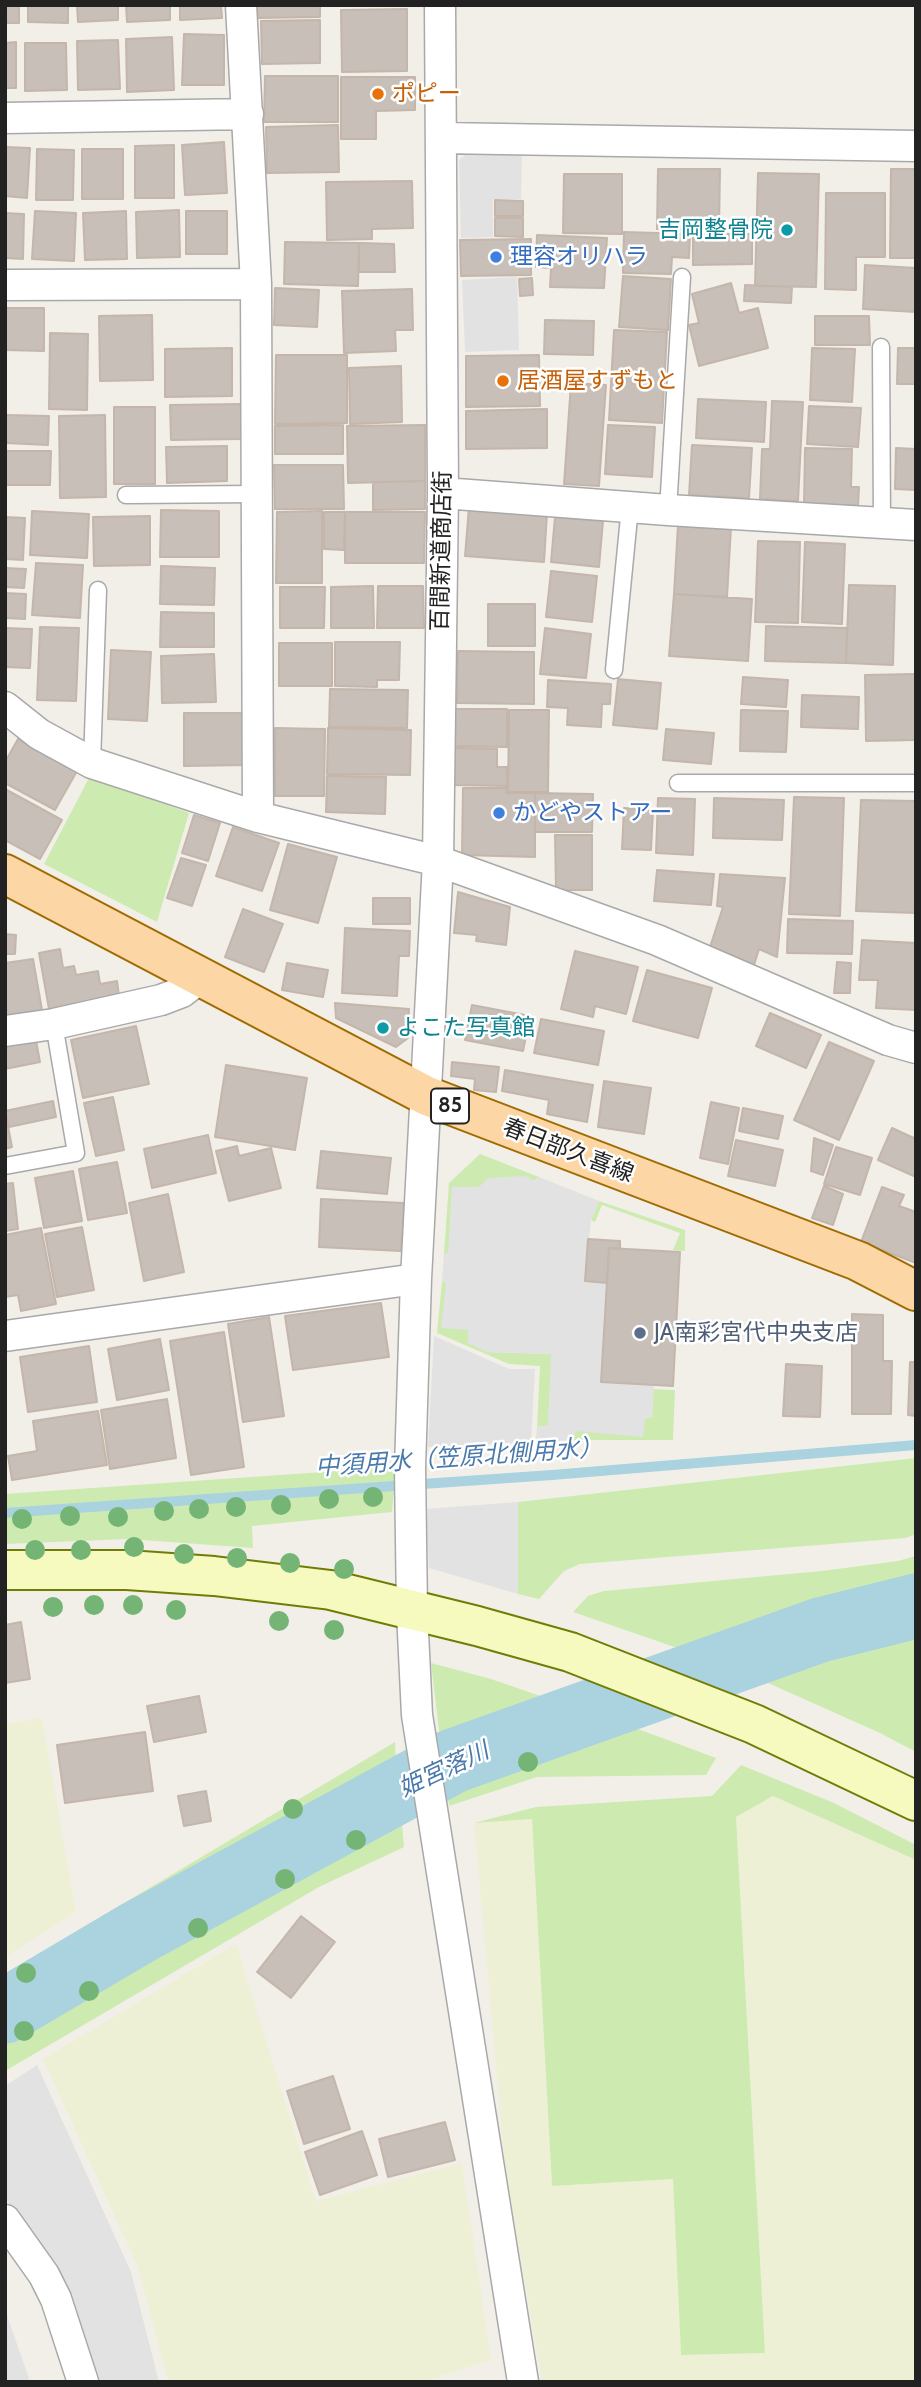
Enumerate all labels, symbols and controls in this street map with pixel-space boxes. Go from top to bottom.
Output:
place label: ポピー [392,80,461,108]
marker: ポピー [370,86,386,102]
place label: 吉岡整骨院 [658,216,773,244]
marker: 吉岡整骨院 [779,222,795,238]
place label: 理容オリハラ [510,243,648,271]
marker: 理容オリハラ [488,249,504,265]
place label: 居酒屋すずもと [517,367,678,395]
marker: 居酒屋すずもと [495,373,511,389]
street label: 百間新道商店街 [427,470,457,632]
place label: かどやストアー [513,799,673,827]
marker: かどやストアー [491,805,507,821]
place label: よこた写真館 [397,1014,535,1042]
marker: よこた写真館 [375,1020,391,1036]
road number: 85 [431,1088,469,1124]
street label: 春日部久喜線 [499,1113,637,1189]
place label: JA南彩宮代中央支店 [654,1319,858,1347]
marker: JA南彩宮代中央支店 [632,1325,648,1341]
water label: 中須用水（笠原北側用水） [314,1434,604,1482]
water label: 姫宮落川 [394,1737,494,1803]

